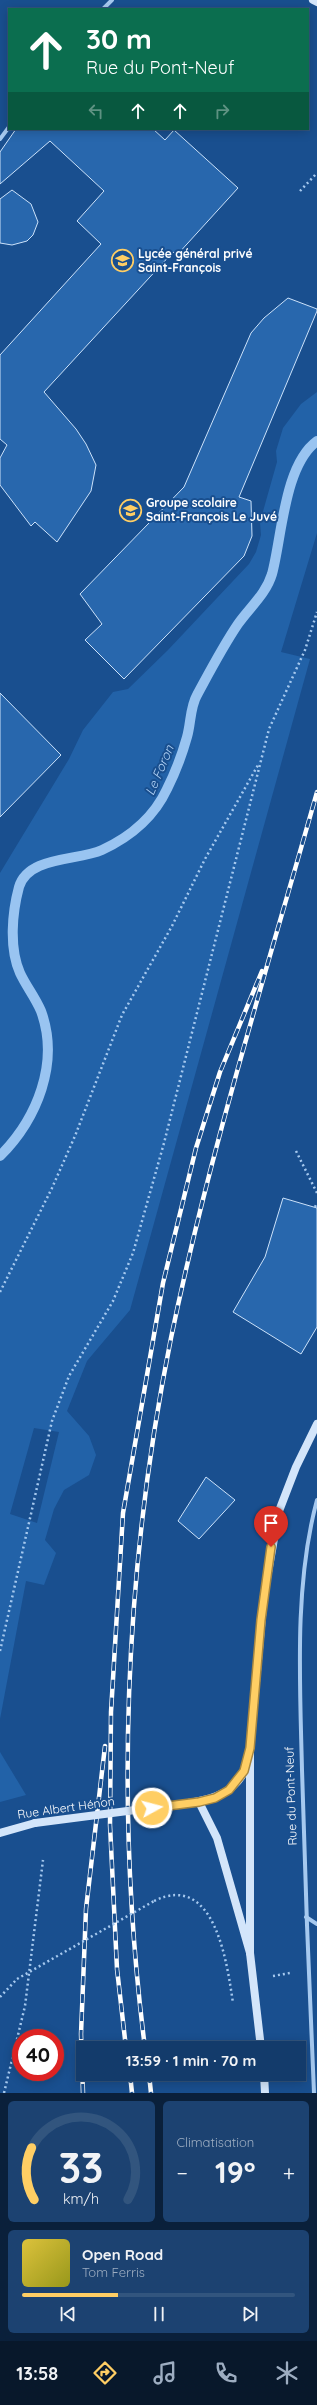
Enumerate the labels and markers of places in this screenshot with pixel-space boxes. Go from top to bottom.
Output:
place label: Lycée général privé Saint-François [138,246,253,275]
school or university icon: Lycée général privé Saint-François [109,248,135,274]
place label: Groupe scolaire Saint-François Le Juvé [146,495,277,524]
school or university icon: Groupe scolaire Saint-François Le Juvé [118,497,144,523]
pin [254,1506,288,1547]

